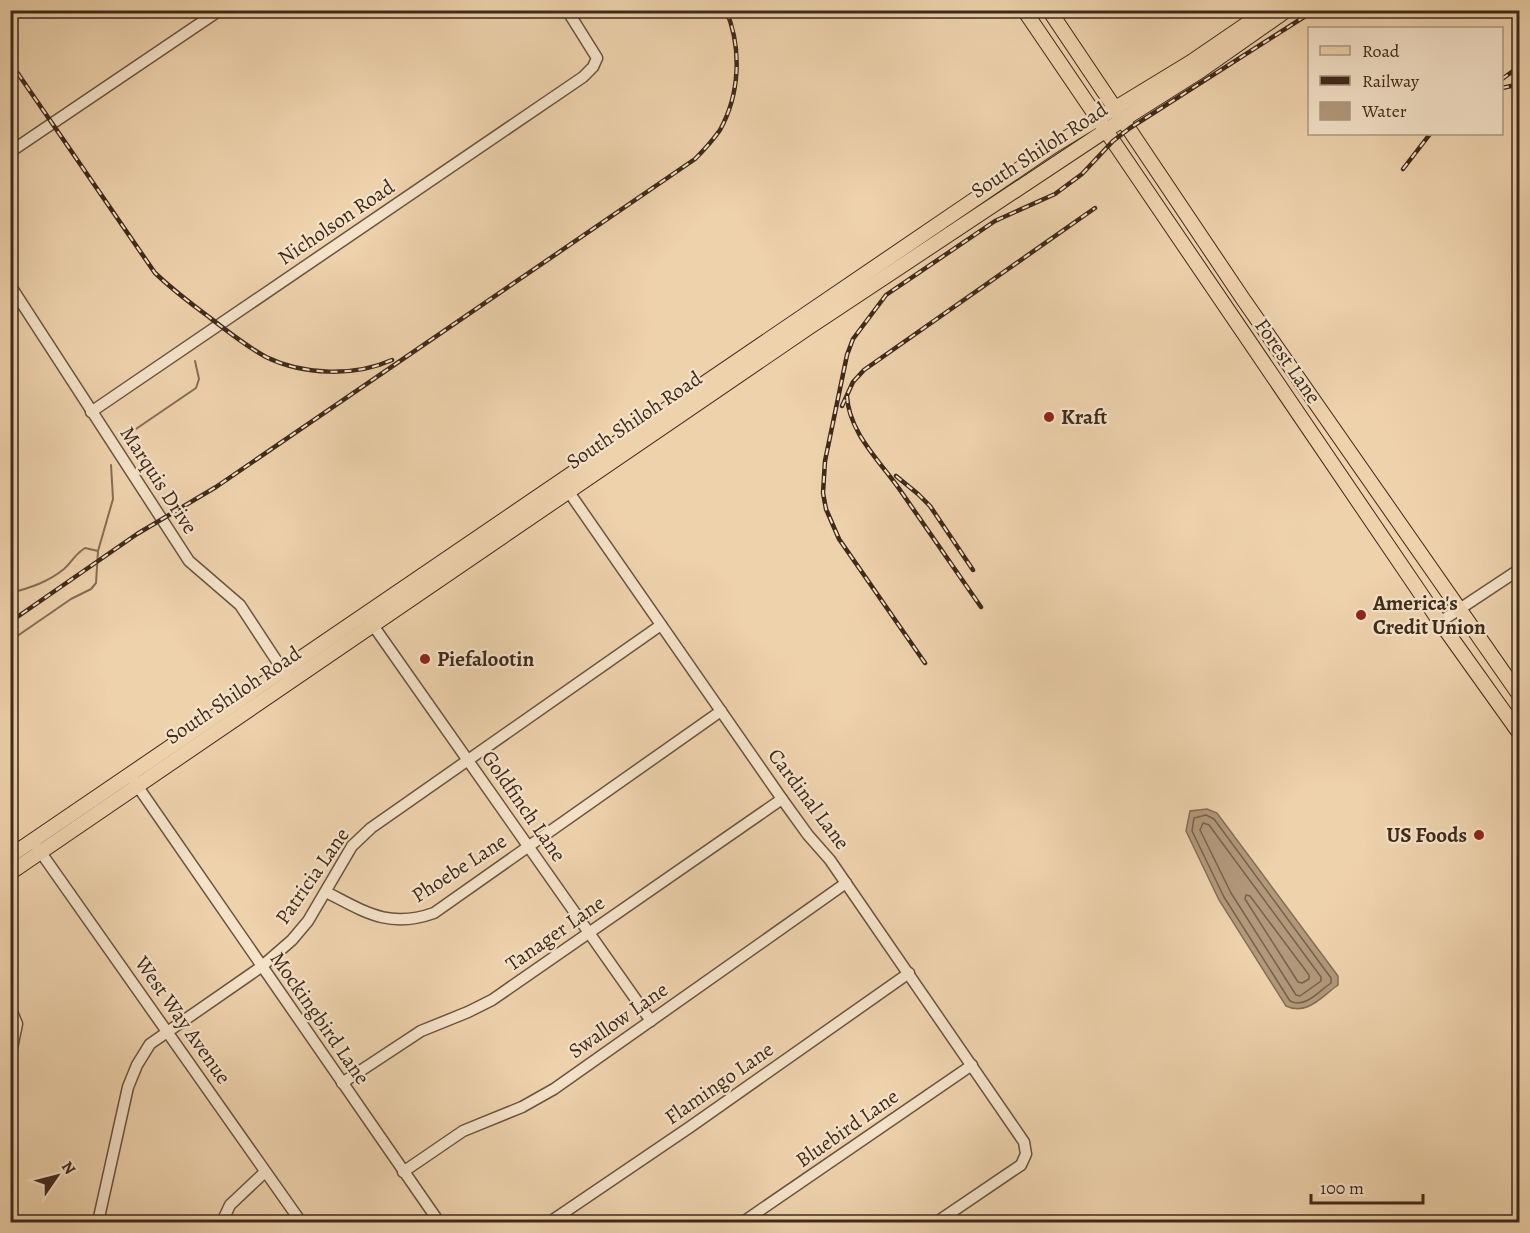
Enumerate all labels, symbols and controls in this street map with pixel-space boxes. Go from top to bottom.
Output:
legend [1308,27,1503,135]
text: Road [1362,39,1400,63]
text: Railway [1362,69,1420,93]
street label: South Shiloh Road [965,95,1113,205]
text: Water [1361,99,1407,123]
street label: Nicholson Road [272,172,400,271]
street label: Forest Lane [1248,313,1328,409]
street label: South Shiloh Road [561,364,708,476]
place label: Kraft [1061,403,1107,431]
marker: Kraft [1042,410,1056,424]
street label: Marquis Drive [114,421,204,539]
place label: America's Credit Union [1372,589,1486,641]
marker: America's Credit Union [1354,608,1368,622]
street label: South Shiloh Road [160,639,307,751]
place label: Piefalootin [437,645,534,673]
marker: Piefalootin [418,652,432,666]
street label: Cardinal Lane [762,743,856,855]
street label: Goldfinch Lane [475,745,573,867]
place label: US Foods [1387,821,1467,849]
street label: Patricia Lane [268,822,356,930]
street label: Phoebe Lane [406,827,512,909]
marker: US Foods [1472,828,1486,842]
street label: Tanager Lane [500,889,610,977]
street label: Mockingbird Lane [264,946,376,1090]
street label: West Way Avenue [128,950,238,1090]
street label: Swallow Lane [563,975,673,1065]
street label: Flamingo Lane [659,1035,779,1131]
street label: Bluebird Lane [790,1082,904,1174]
north arrow [27,1146,87,1206]
text: N [56,1157,81,1179]
scale bar [1311,1167,1424,1205]
text: 100 m [1320,1176,1364,1200]

